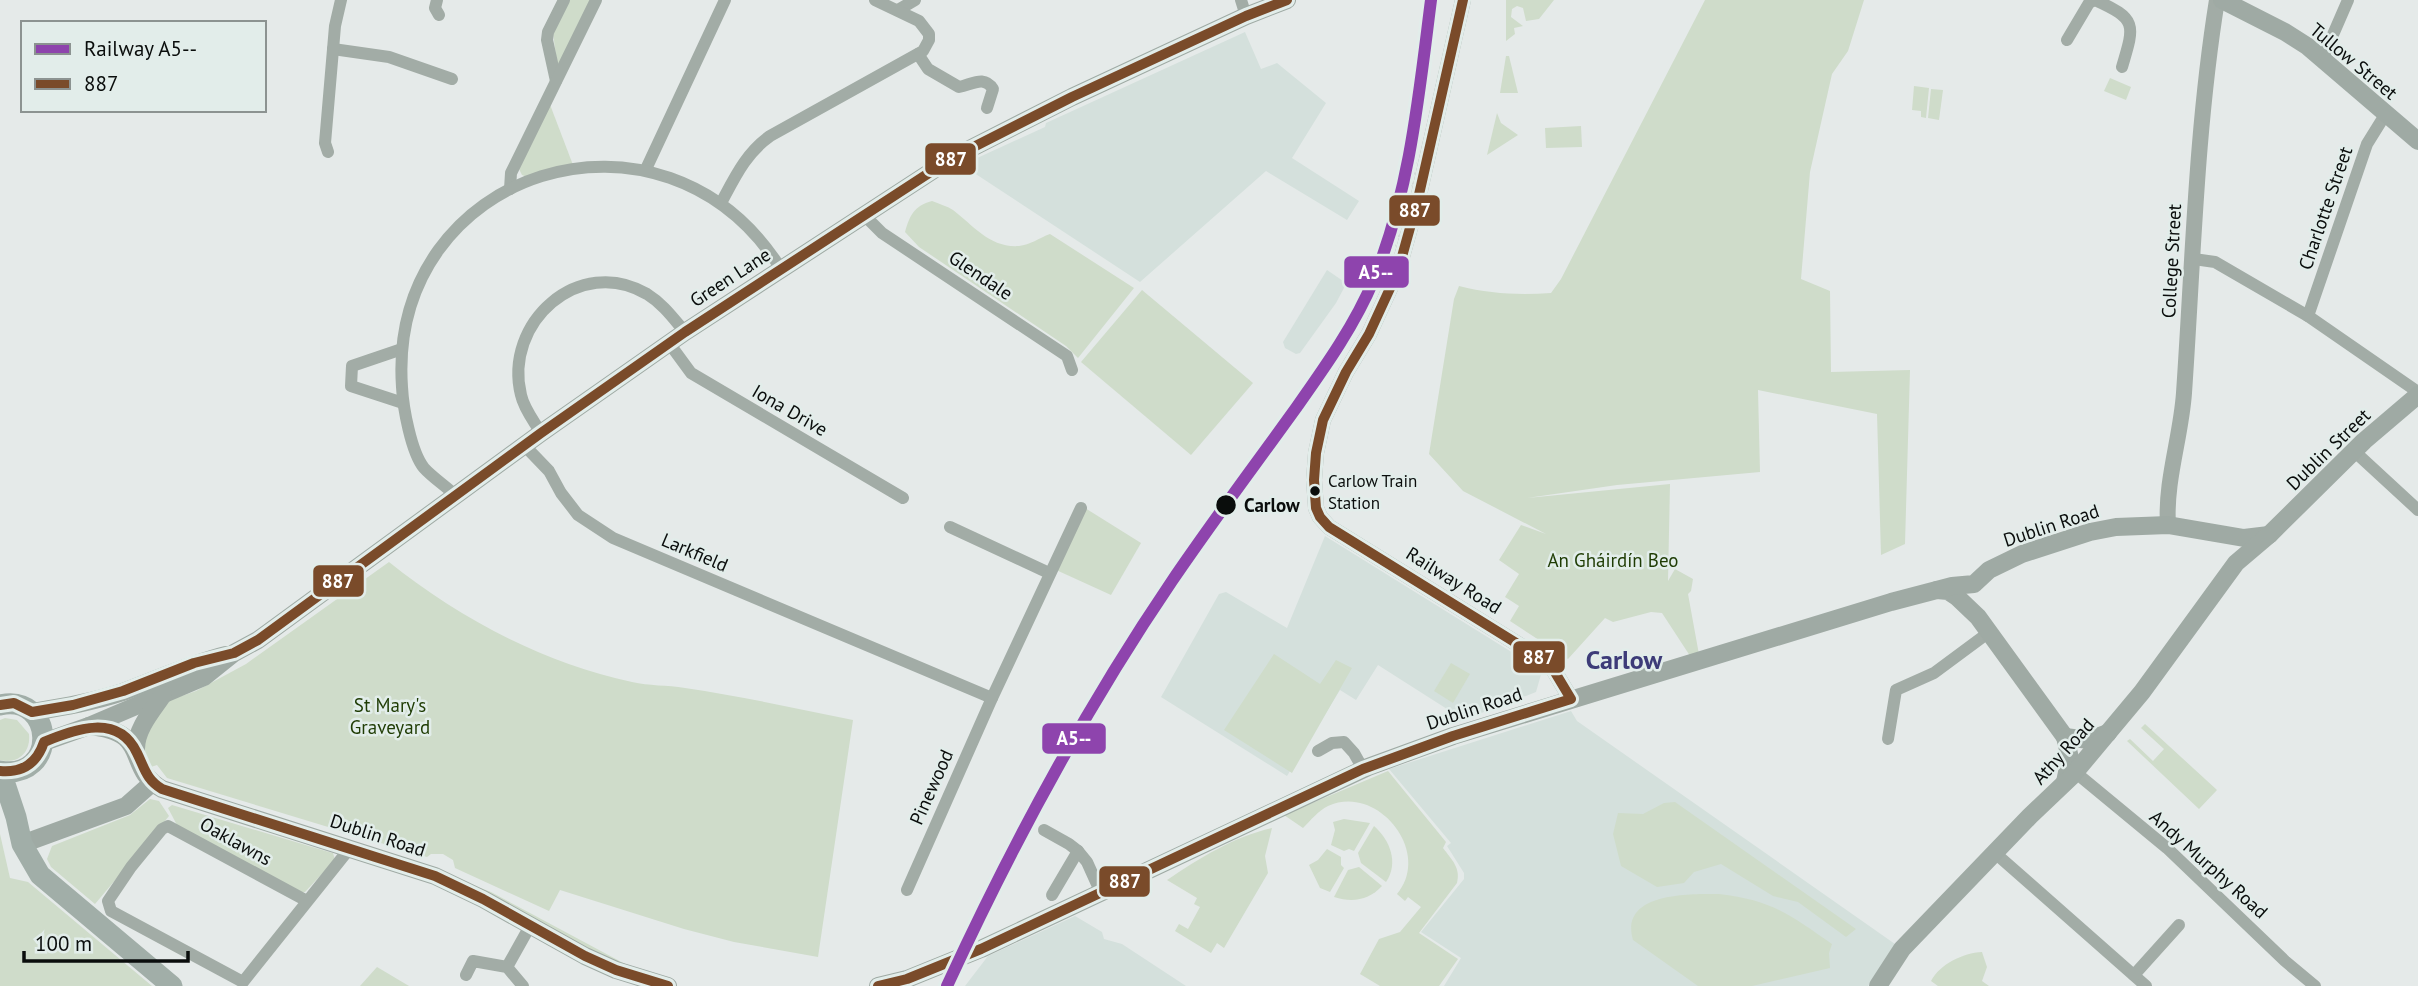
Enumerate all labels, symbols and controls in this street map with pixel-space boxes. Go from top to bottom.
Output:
street label: Tullow Street [2305,17,2403,105]
legend [21,21,266,112]
text: Railway A5-- [84,35,197,62]
text: 887 [84,70,118,97]
line badge: 887 [924,142,977,176]
street label: Charlotte Street [2293,143,2357,273]
text: 887 [935,147,967,171]
line badge: 887 [1388,194,1441,227]
text: 887 [1399,198,1431,222]
street label: College Street [2156,203,2186,319]
street label: Green Lane [685,242,775,312]
street label: Glendale [944,245,1018,305]
line badge: A5-- [1343,255,1410,289]
text: A5-- [1359,260,1393,284]
street label: Iona Drive [748,379,832,441]
street label: Dublin Street [2281,403,2375,495]
place label: Carlow Train Station [1328,470,1417,514]
marker: Carlow Train Station [1308,484,1322,498]
marker: Carlow [1214,493,1238,517]
place label: Carlow [1244,493,1300,517]
street label: Dublin Road [2000,498,2102,552]
street label: Larkfield [658,527,732,577]
street label: Railway Road [1402,541,1506,619]
park label: An Gháirdín Beo [1547,548,1679,572]
line badge: 887 [312,564,365,598]
text: 887 [322,569,354,593]
line badge: 887 [1512,640,1566,674]
district label: Carlow [1586,643,1662,676]
text: 887 [1523,645,1555,669]
street label: Dublin Road [1423,681,1525,735]
park label: St Mary's Graveyard [350,693,430,739]
street label: Athy Road [2027,713,2099,789]
line badge: A5-- [1041,722,1107,755]
text: A5-- [1057,726,1091,750]
street label: Pinewood [904,746,958,828]
street label: Andy Murphy Road [2145,805,2273,923]
street label: Dublin Road [327,808,429,862]
street label: Oaklawns [196,811,276,871]
line badge: 887 [1098,865,1151,898]
text: 887 [1109,869,1141,893]
scale bar [24,920,189,964]
text: 100 m [35,930,92,957]

